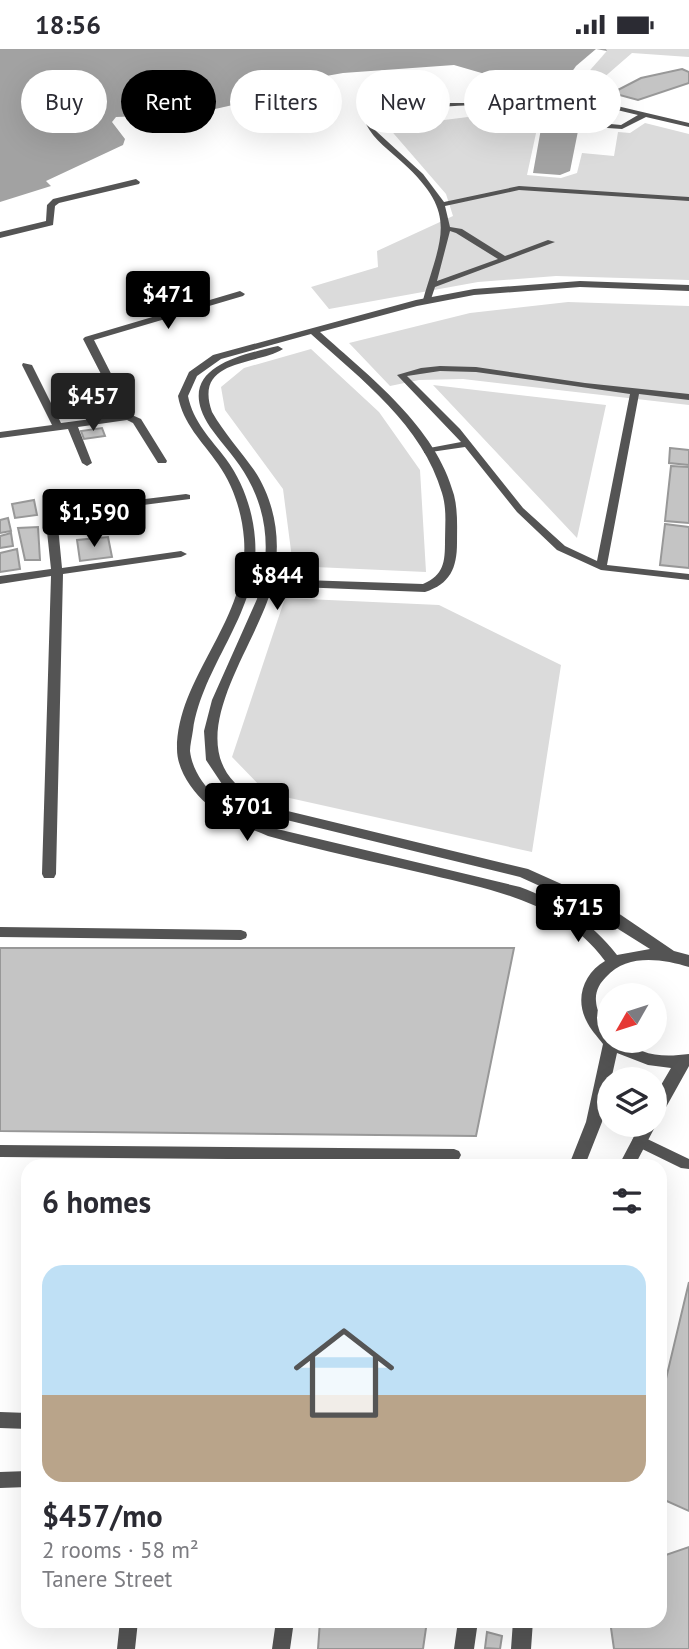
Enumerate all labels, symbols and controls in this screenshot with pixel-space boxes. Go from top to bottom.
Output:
text: 18:56 [35,8,101,41]
chip: Buy [21,70,107,133]
chip: Rent [121,70,216,133]
chip: Filters [230,70,342,133]
chip: New [356,70,450,133]
chip: Apartment [464,70,621,133]
pin: $471 [127,271,209,331]
text: $471 [142,279,194,308]
pin: $457 [52,373,134,433]
text: $457 [67,381,119,410]
pin: $1,590 [37,489,151,549]
text: $1,590 [58,497,130,526]
pin: $844 [236,553,318,612]
text: $844 [251,560,303,589]
pin: $701 [206,783,288,843]
text: $701 [221,791,273,820]
pin: $715 [537,885,619,944]
text: $715 [552,892,604,921]
north arrow [597,983,667,1053]
map controls [597,983,667,1137]
button: layers [597,1067,667,1137]
text: 6 homes [42,1182,151,1221]
icon: filters [608,1182,646,1220]
icon: home [281,1310,407,1436]
text: $457/mo [42,1496,163,1535]
text: 2 rooms · 58 m² [42,1535,199,1564]
text: Tanere Street [42,1564,172,1593]

